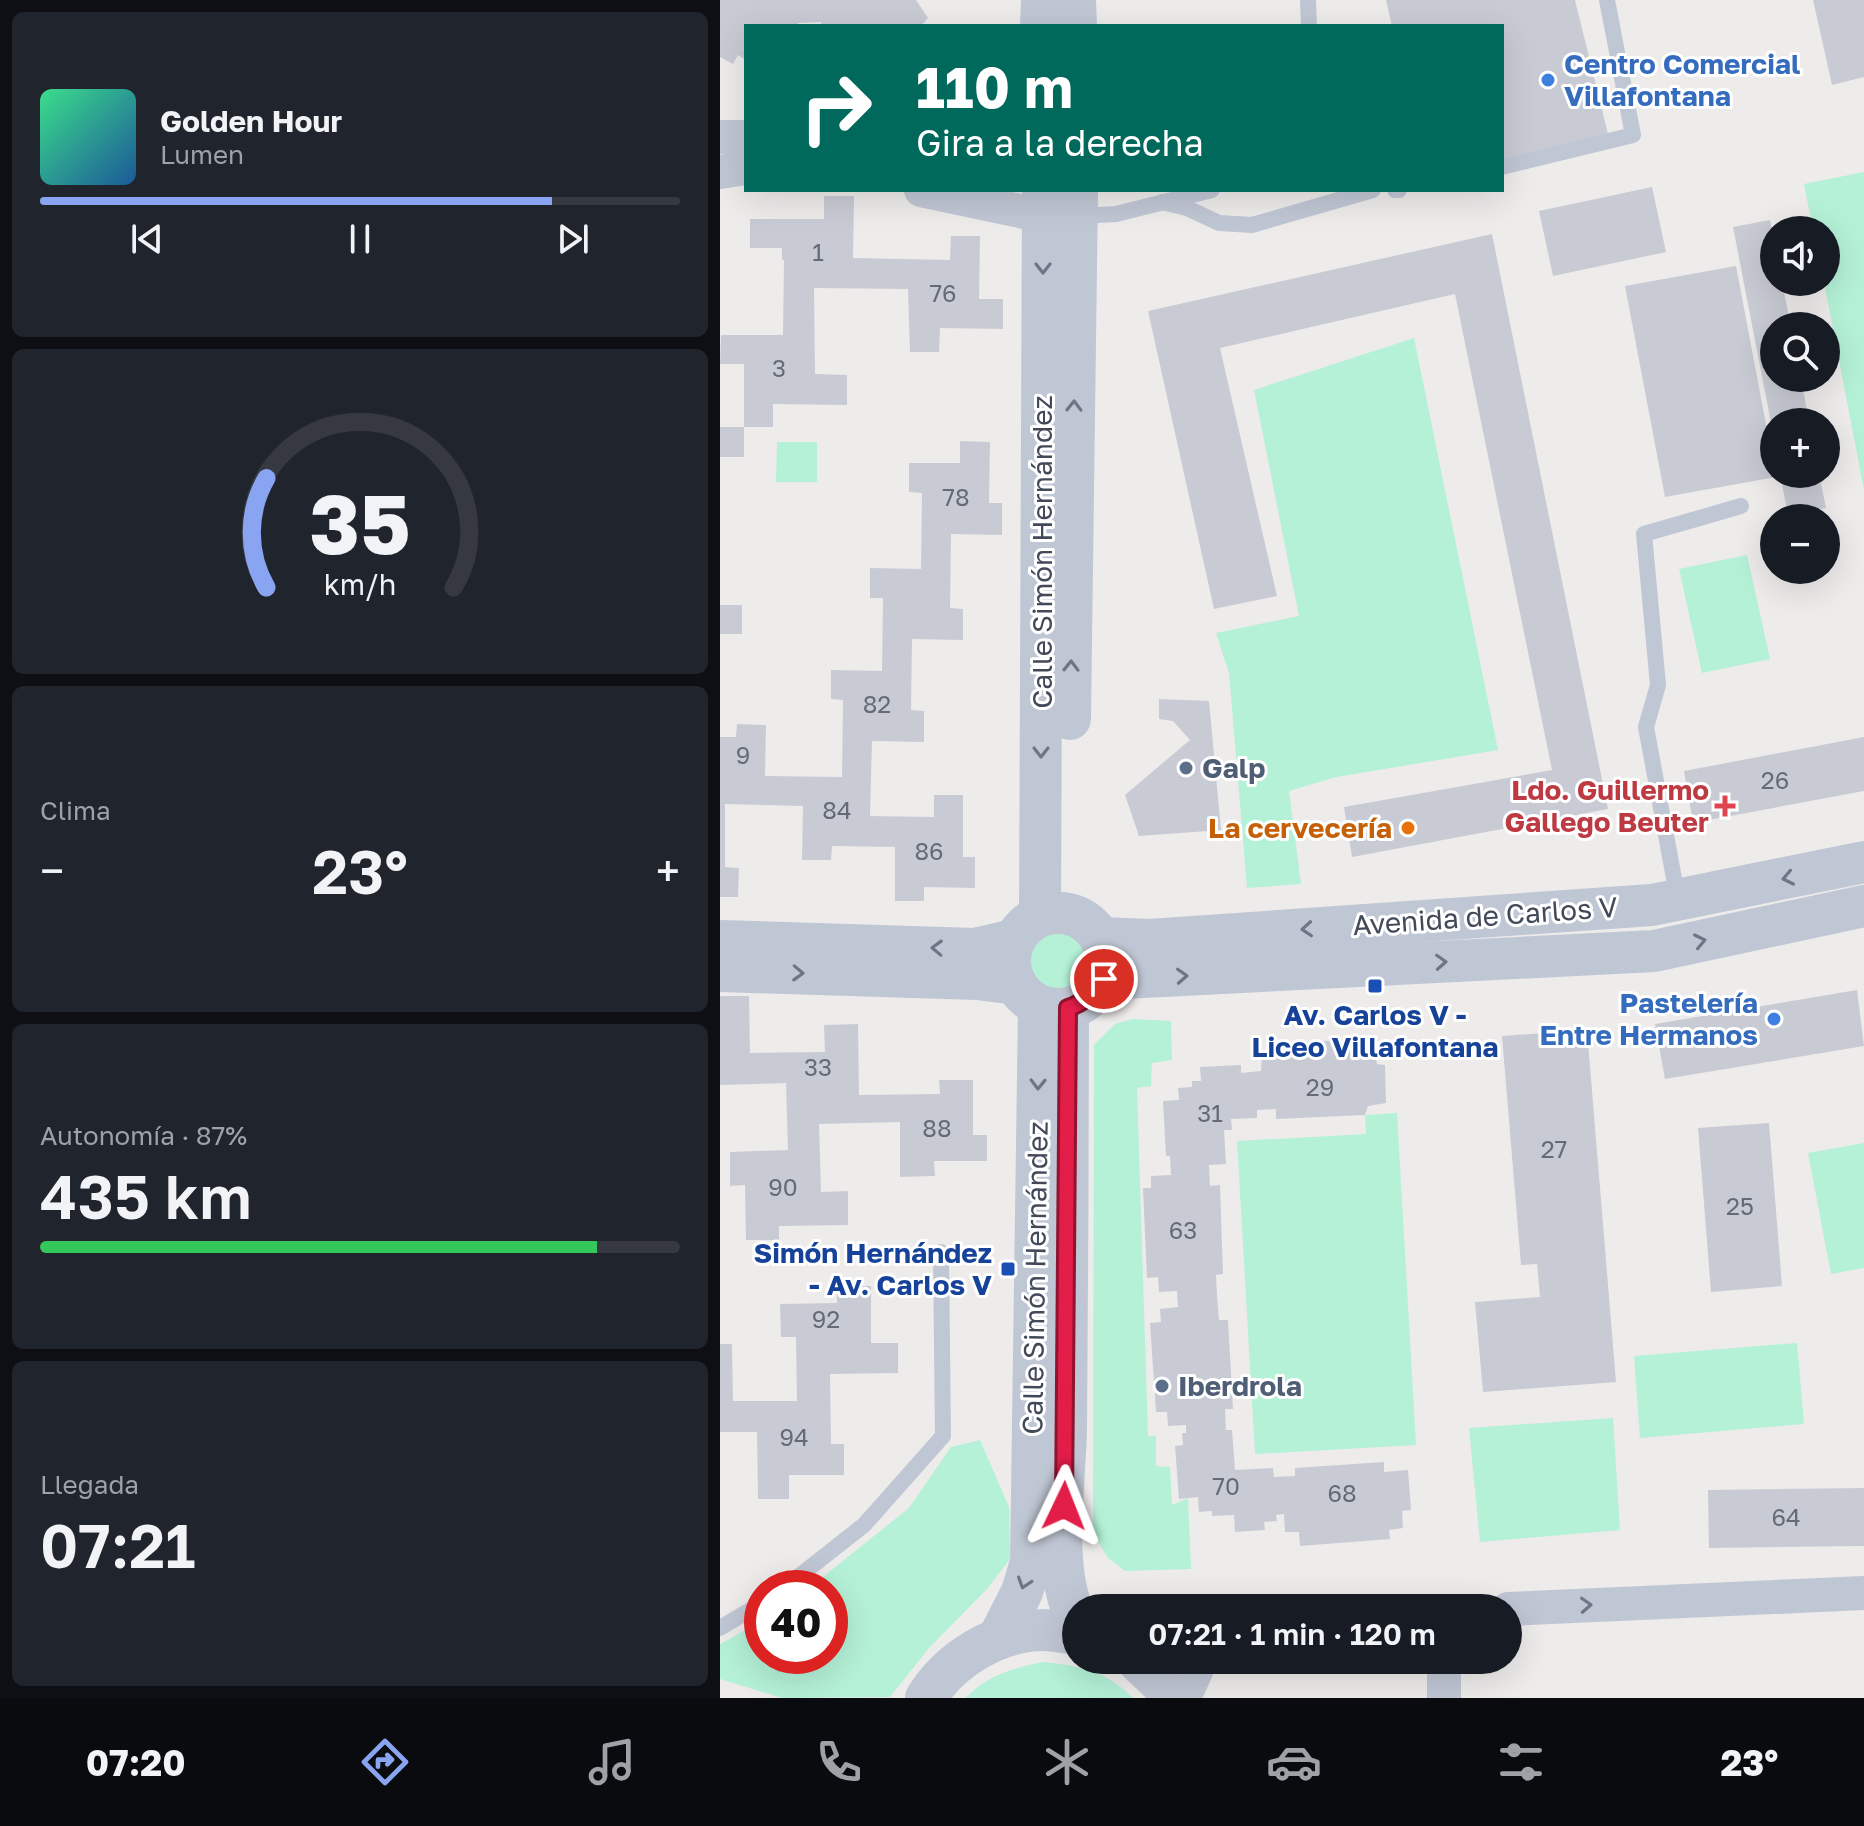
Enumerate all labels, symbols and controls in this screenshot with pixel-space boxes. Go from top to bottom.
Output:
place label: Centro Comercial Villafontana [1564,47,1800,112]
text: 110 m [916,53,1073,120]
icon: right [784,56,888,160]
marker: Centro Comercial Villafontana [1539,71,1557,89]
text: Golden Hour [160,103,342,139]
text: Gira a la derecha [916,121,1204,164]
text: Lumen [160,139,244,170]
map controls [1760,216,1840,584]
button: sound [1760,216,1840,296]
icon: previous [125,217,169,261]
icon: pause [338,217,382,261]
icon: next [551,217,595,261]
house number: 1 [812,237,824,266]
one-way arrow [1034,262,1052,275]
house number: 76 [929,278,957,307]
button: search [1760,312,1840,392]
house number: 3 [772,353,786,382]
street label: Calle Simón Hernández [1025,395,1058,709]
one-way arrow [1065,399,1083,412]
button: + [1760,408,1840,488]
text: 35 [309,471,411,571]
house number: 78 [942,482,970,511]
button: − [1760,504,1840,584]
text: km/h [324,567,396,601]
one-way arrow [1062,659,1080,672]
house number: 82 [863,689,891,718]
house number: 9 [736,740,750,769]
one-way arrow [1032,746,1050,759]
place label: Galp [1202,751,1265,784]
marker: Galp [1177,759,1195,777]
house number: 26 [1761,765,1789,794]
place label: Ldo. Guillermo Gallego Beuter [1504,773,1709,838]
text: Clima [40,795,111,826]
house number: 84 [822,795,852,824]
marker: Ldo. Guillermo Gallego Beuter [1716,797,1734,815]
place label: La cervecería [1208,811,1392,844]
marker: La cervecería [1399,819,1417,837]
text: 23° [312,835,408,907]
house number: 86 [914,836,944,865]
text: − [40,844,64,897]
text: + [656,844,680,897]
one-way arrow [1781,869,1795,886]
street label: Avenida de Carlos V [1351,890,1619,941]
one-way arrow [1300,920,1313,937]
one-way arrow [1693,933,1706,950]
one-way arrow [930,939,943,956]
pin [1070,945,1138,1013]
one-way arrow [1435,954,1448,971]
icon: arrive [1082,957,1126,1001]
one-way arrow [792,965,805,982]
one-way arrow [1176,968,1189,985]
marker: Av. Carlos V - Liceo Villafontana [1366,977,1384,995]
place label: Pastelería Entre Hermanos [1539,986,1758,1051]
place label: Av. Carlos V - Liceo Villafontana [1251,998,1499,1063]
marker: Pastelería Entre Hermanos [1765,1010,1783,1028]
house number: 33 [804,1052,832,1081]
house number: 29 [1306,1072,1334,1101]
one-way arrow [1030,1078,1047,1091]
house number: 31 [1197,1098,1223,1127]
house number: 88 [922,1113,952,1142]
text: Autonomía · 87% [40,1120,247,1151]
street label: Calle Simón Hernández [1015,1121,1054,1435]
house number: 27 [1541,1134,1567,1163]
text: 435 km [40,1160,252,1232]
house number: 90 [768,1172,798,1201]
house number: 25 [1726,1191,1754,1220]
house number: 63 [1169,1215,1197,1244]
place label: Simón Hernández - Av. Carlos V [754,1236,992,1301]
marker: Simón Hernández - Av. Carlos V [999,1260,1017,1278]
house number: 92 [812,1304,840,1333]
place label: Iberdrola [1178,1369,1302,1402]
marker: Iberdrola [1153,1377,1171,1395]
house number: 94 [779,1422,809,1451]
position arrow [1022,1464,1106,1548]
text: Llegada [40,1469,139,1500]
house number: 70 [1212,1471,1240,1500]
house number: 68 [1327,1478,1357,1507]
house number: 64 [1771,1502,1801,1531]
text: 07:21 [40,1509,196,1581]
speed limit sign: 40 [744,1570,848,1674]
one-way arrow [1017,1576,1033,1590]
one-way arrow [1580,1597,1593,1614]
text: 07:21 · 1 min · 120 m [1148,1616,1436,1652]
icon: directions [357,1734,413,1790]
icon: music [584,1734,640,1790]
icon: phone [811,1734,867,1790]
icon: climate [1039,1734,1095,1790]
icon: car [1266,1734,1322,1790]
icon: filters [1493,1734,1549,1790]
text: 07:20 [86,1741,186,1784]
text: 23° [1720,1741,1778,1784]

